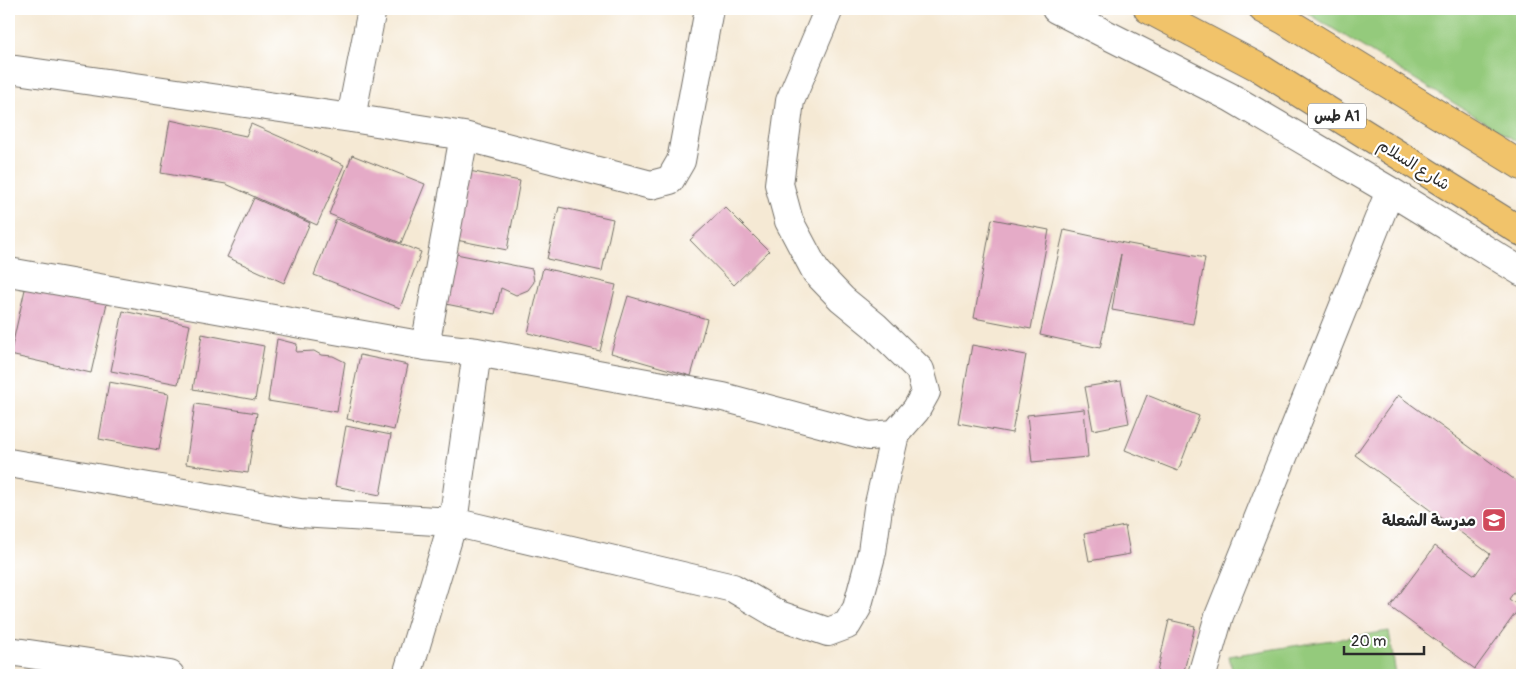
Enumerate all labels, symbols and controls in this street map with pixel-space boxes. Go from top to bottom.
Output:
road number: طس A1 [1308,104,1366,128]
street label: شارع السلام [1373,135,1453,196]
school or university icon: مدرسة الشعلة [1481,507,1507,533]
place label: مدرسة الشعلة [1382,511,1476,531]
scale bar [1344,624,1424,656]
text: 20 m [1351,632,1386,651]

